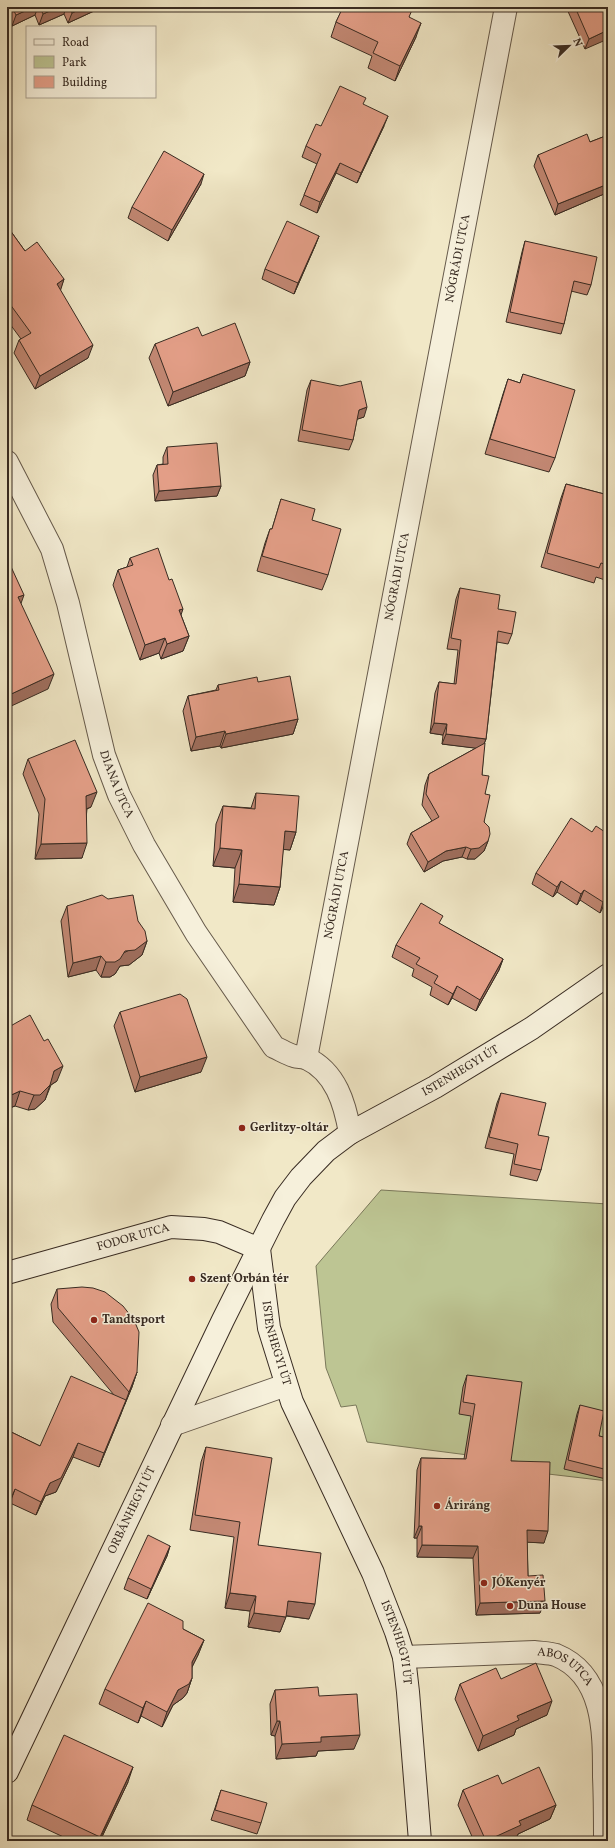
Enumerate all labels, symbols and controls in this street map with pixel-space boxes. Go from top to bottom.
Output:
legend [26,26,156,98]
north arrow [549,26,589,66]
text: Road [62,35,89,51]
text: N [568,36,585,49]
text: Park [62,55,87,71]
text: Building [62,75,107,91]
street label: NÓGRÁDI UTCA [442,212,475,304]
street label: NÓGRÁDI UTCA [381,531,414,622]
street label: DIANA UTCA [95,749,138,821]
street label: NÓGRÁDI UTCA [321,849,353,940]
street label: ISTENHEGYI ÚT [419,1042,502,1101]
place label: Gerlitzy-oltár [250,1120,329,1136]
marker: Gerlitzy-oltár [237,1123,247,1133]
street label: FODOR UTCA [95,1220,172,1255]
place label: Szent Orbán tér [200,1271,289,1287]
marker: Szent Orbán tér [187,1274,197,1284]
street label: ISTENHEGYI ÚT [258,1300,294,1388]
place label: Tandtsport [102,1312,166,1328]
marker: Tandtsport [89,1315,99,1325]
street label: ORBÁNHEGYI ÚT [104,1464,160,1557]
place label: Áriráng [445,1497,491,1514]
marker: Áriráng [432,1501,442,1511]
place label: JÓKenyér [491,1574,546,1591]
marker: JÓKenyér [479,1578,489,1588]
street label: ISTENHEGYI ÚT [376,1598,415,1685]
place label: Duna House [518,1598,586,1614]
marker: Duna House [505,1601,515,1611]
street label: ABOS UTCA [536,1644,597,1690]

